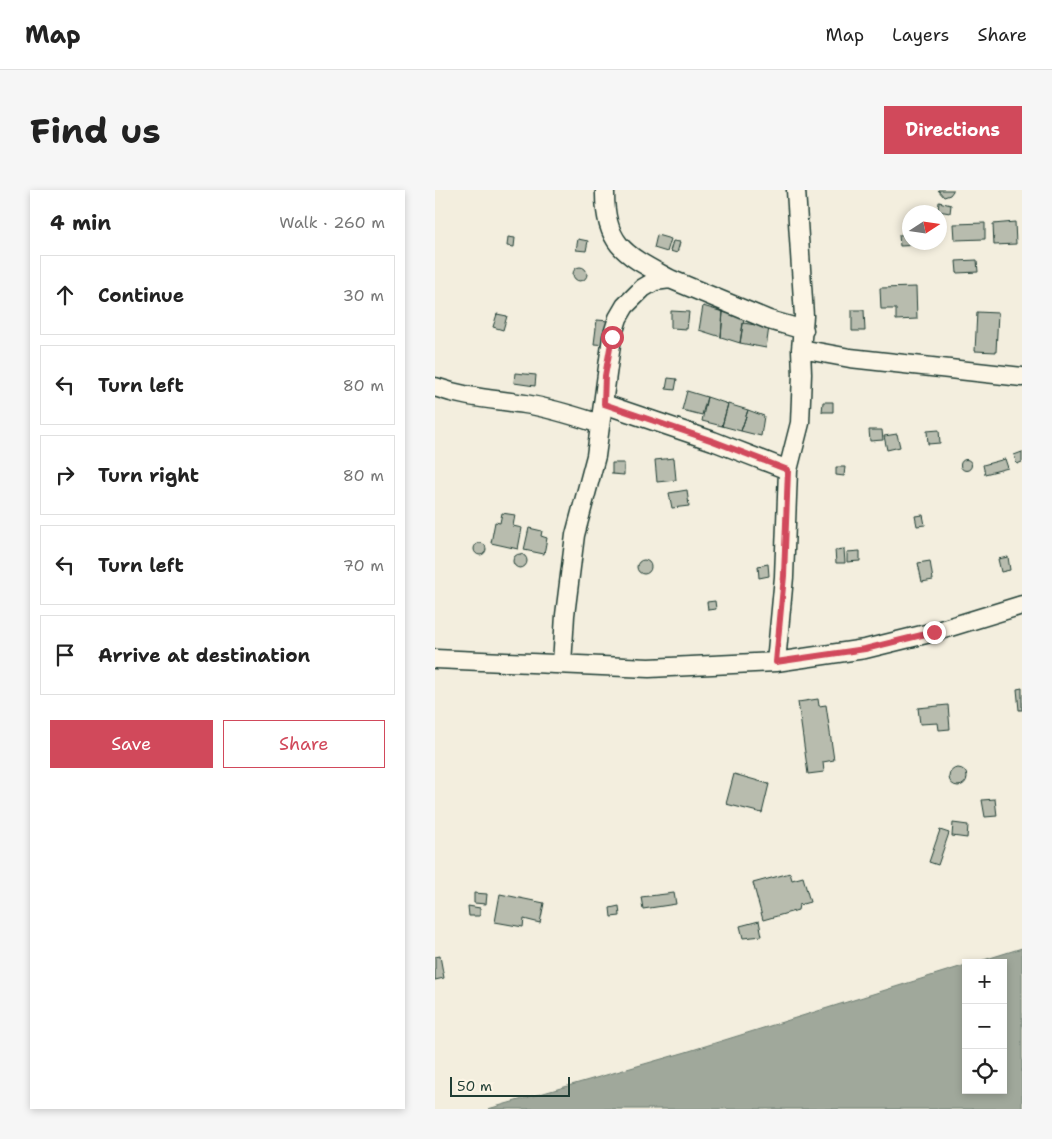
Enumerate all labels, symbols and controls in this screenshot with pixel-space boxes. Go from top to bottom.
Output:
text: Map [25,19,81,51]
text: Map [826,23,864,47]
text: Layers [892,23,949,47]
text: Share [977,23,1027,47]
button: Directions [884,106,1022,154]
text: Find us [30,107,161,154]
north arrow [902,205,947,250]
text: 4 min [50,209,111,237]
text: Walk · 260 m [279,212,385,233]
icon: ahead [51,281,79,309]
text: Continue [98,283,184,308]
text: 30 m [343,285,384,306]
route start [601,326,624,349]
icon: left [51,371,79,399]
text: Turn left [98,373,184,398]
text: 80 m [343,375,384,396]
icon: right [51,461,79,489]
text: Turn right [98,463,199,488]
text: 80 m [343,465,384,486]
icon: left [51,551,79,579]
text: Turn left [98,553,184,578]
text: 70 m [343,555,384,576]
route end [923,621,946,644]
icon: arrive [51,641,79,669]
text: Arrive at destination [98,643,310,668]
button: Save [50,720,213,768]
button: Share [223,720,385,768]
map controls [962,959,1007,1094]
button: + [962,959,1007,1004]
button: − [962,1004,1007,1049]
button: locate [962,1049,1007,1094]
scale bar [450,1074,570,1097]
text: 50 m [457,1077,492,1095]

